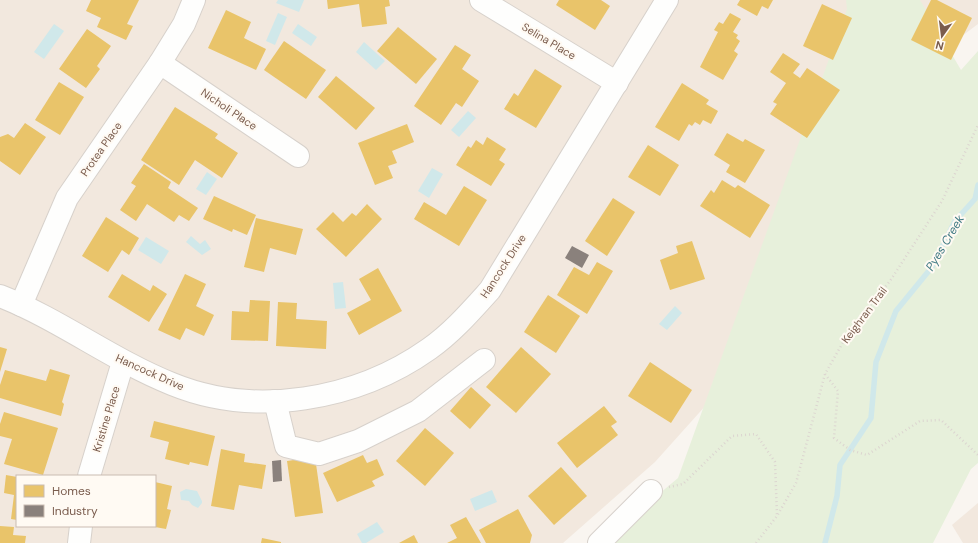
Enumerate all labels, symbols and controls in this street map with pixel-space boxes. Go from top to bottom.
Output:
north arrow [922,16,962,56]
street label: Selina Place [520,19,578,63]
text: N [934,38,945,53]
street label: Nicholi Place [198,85,260,133]
street label: Protea Place [77,119,125,179]
water label: Pyes Creek [922,211,968,274]
street label: Hancock Drive [477,231,529,301]
street label: Keighran Trail [838,284,890,346]
street label: Hancock Drive [114,351,186,393]
street label: Kristine Place [89,384,123,454]
legend [16,475,156,527]
text: Homes [52,483,91,499]
text: Industry [52,503,98,519]

